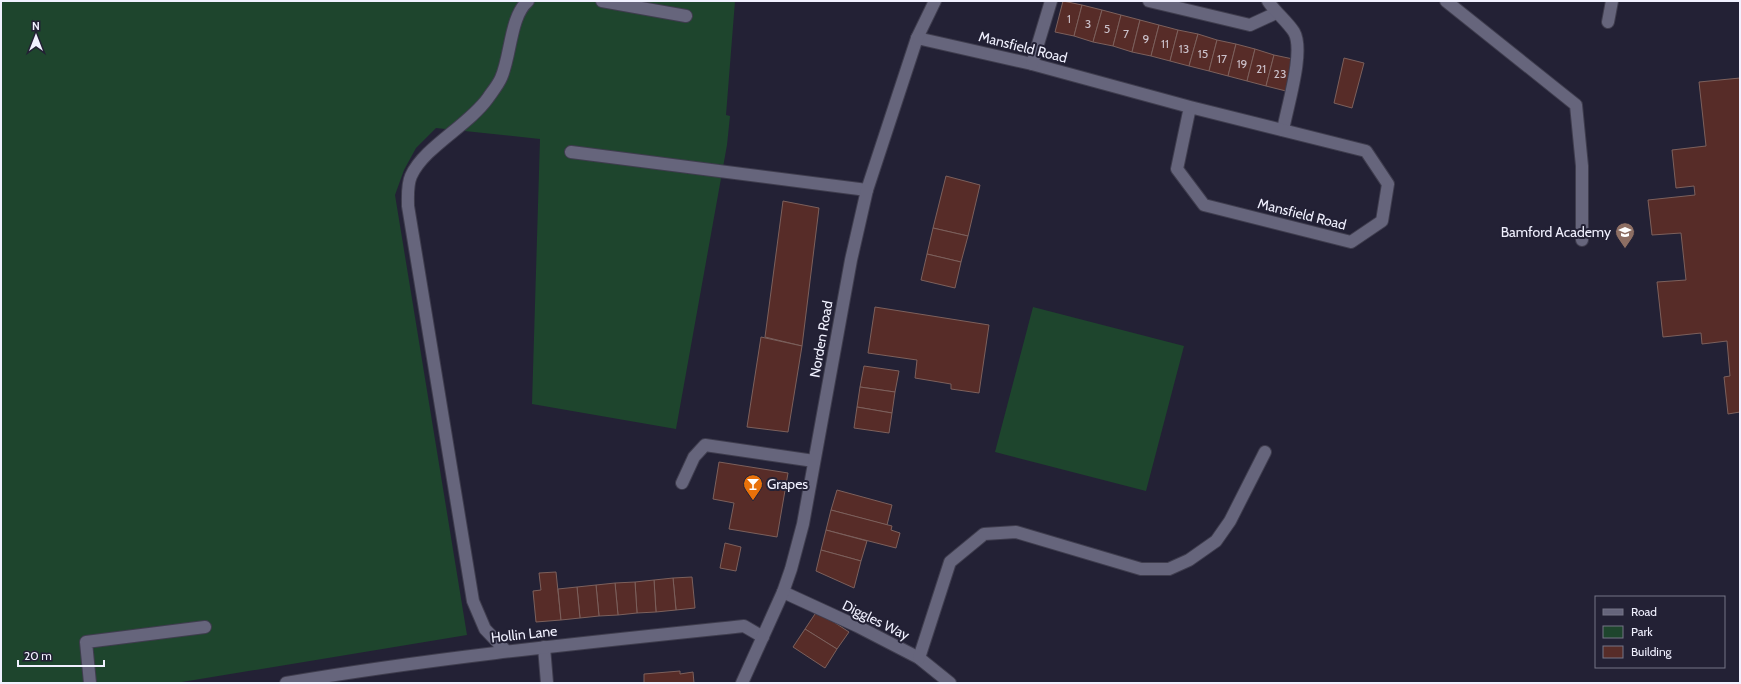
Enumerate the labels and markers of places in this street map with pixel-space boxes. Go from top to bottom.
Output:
school or university icon: Bamford Academy [1614,221,1636,249]
place label: Bamford Academy [1501,223,1611,241]
bar icon: Grapes [742,473,764,501]
place label: Grapes [767,475,808,493]

